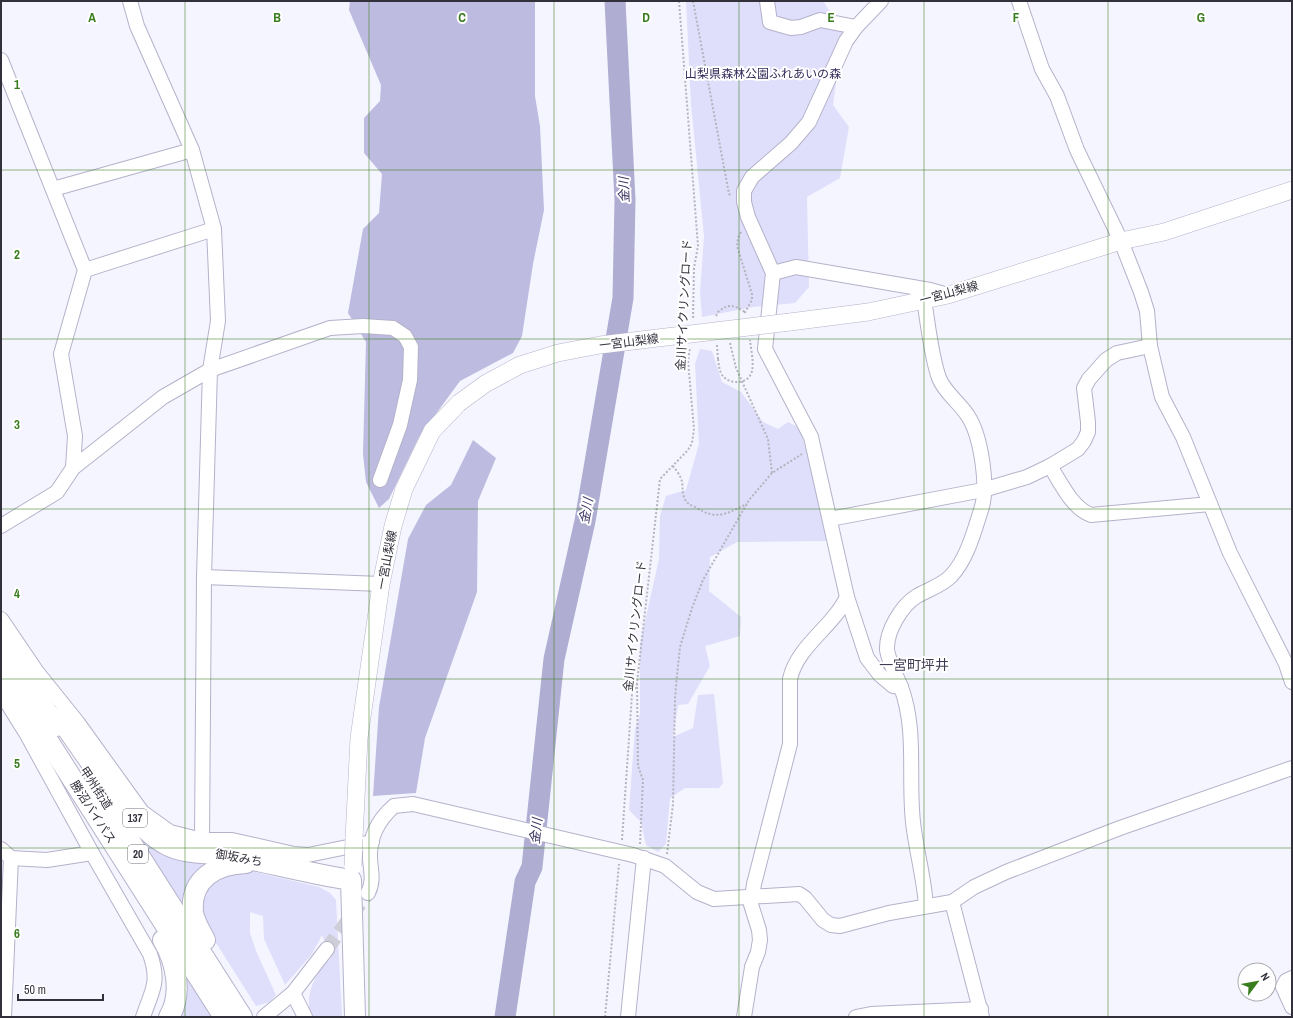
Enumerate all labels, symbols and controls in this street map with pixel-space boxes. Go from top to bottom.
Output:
text: A [88,9,96,26]
text: B [273,9,281,26]
text: C [458,9,466,26]
text: D [642,9,650,26]
text: E [827,9,835,26]
text: F [1013,9,1020,26]
text: G [1197,9,1205,26]
park label: 山梨県森林公園ふれあいの森 [685,66,841,82]
text: 1 [14,76,20,93]
water label: 金川 [615,175,633,203]
street label: 金川サイクリングロード [673,239,695,371]
text: 2 [14,246,20,263]
street label: 一宮山梨線 [918,278,980,308]
street label: 一宮山梨線 [598,330,660,354]
text: 3 [14,416,20,433]
water label: 金川 [575,495,597,525]
street label: 一宮山梨線 [373,529,401,591]
street label: 金川サイクリングロード [620,560,650,692]
text: 4 [14,585,20,602]
district label: 一宮町坪井 [879,656,949,674]
text: 5 [14,755,20,772]
street label: 甲州街道 [76,764,116,812]
street label: 勝沼バイパス [67,778,119,846]
road number: 137 [123,809,147,827]
water label: 金川 [526,815,546,845]
road number: 20 [128,845,148,863]
street label: 御坂みち [214,846,264,870]
text: 6 [14,925,20,942]
north arrow [1237,962,1277,1002]
text: N [1258,970,1273,983]
scale bar [18,976,103,1002]
text: 50 m [24,982,46,998]

